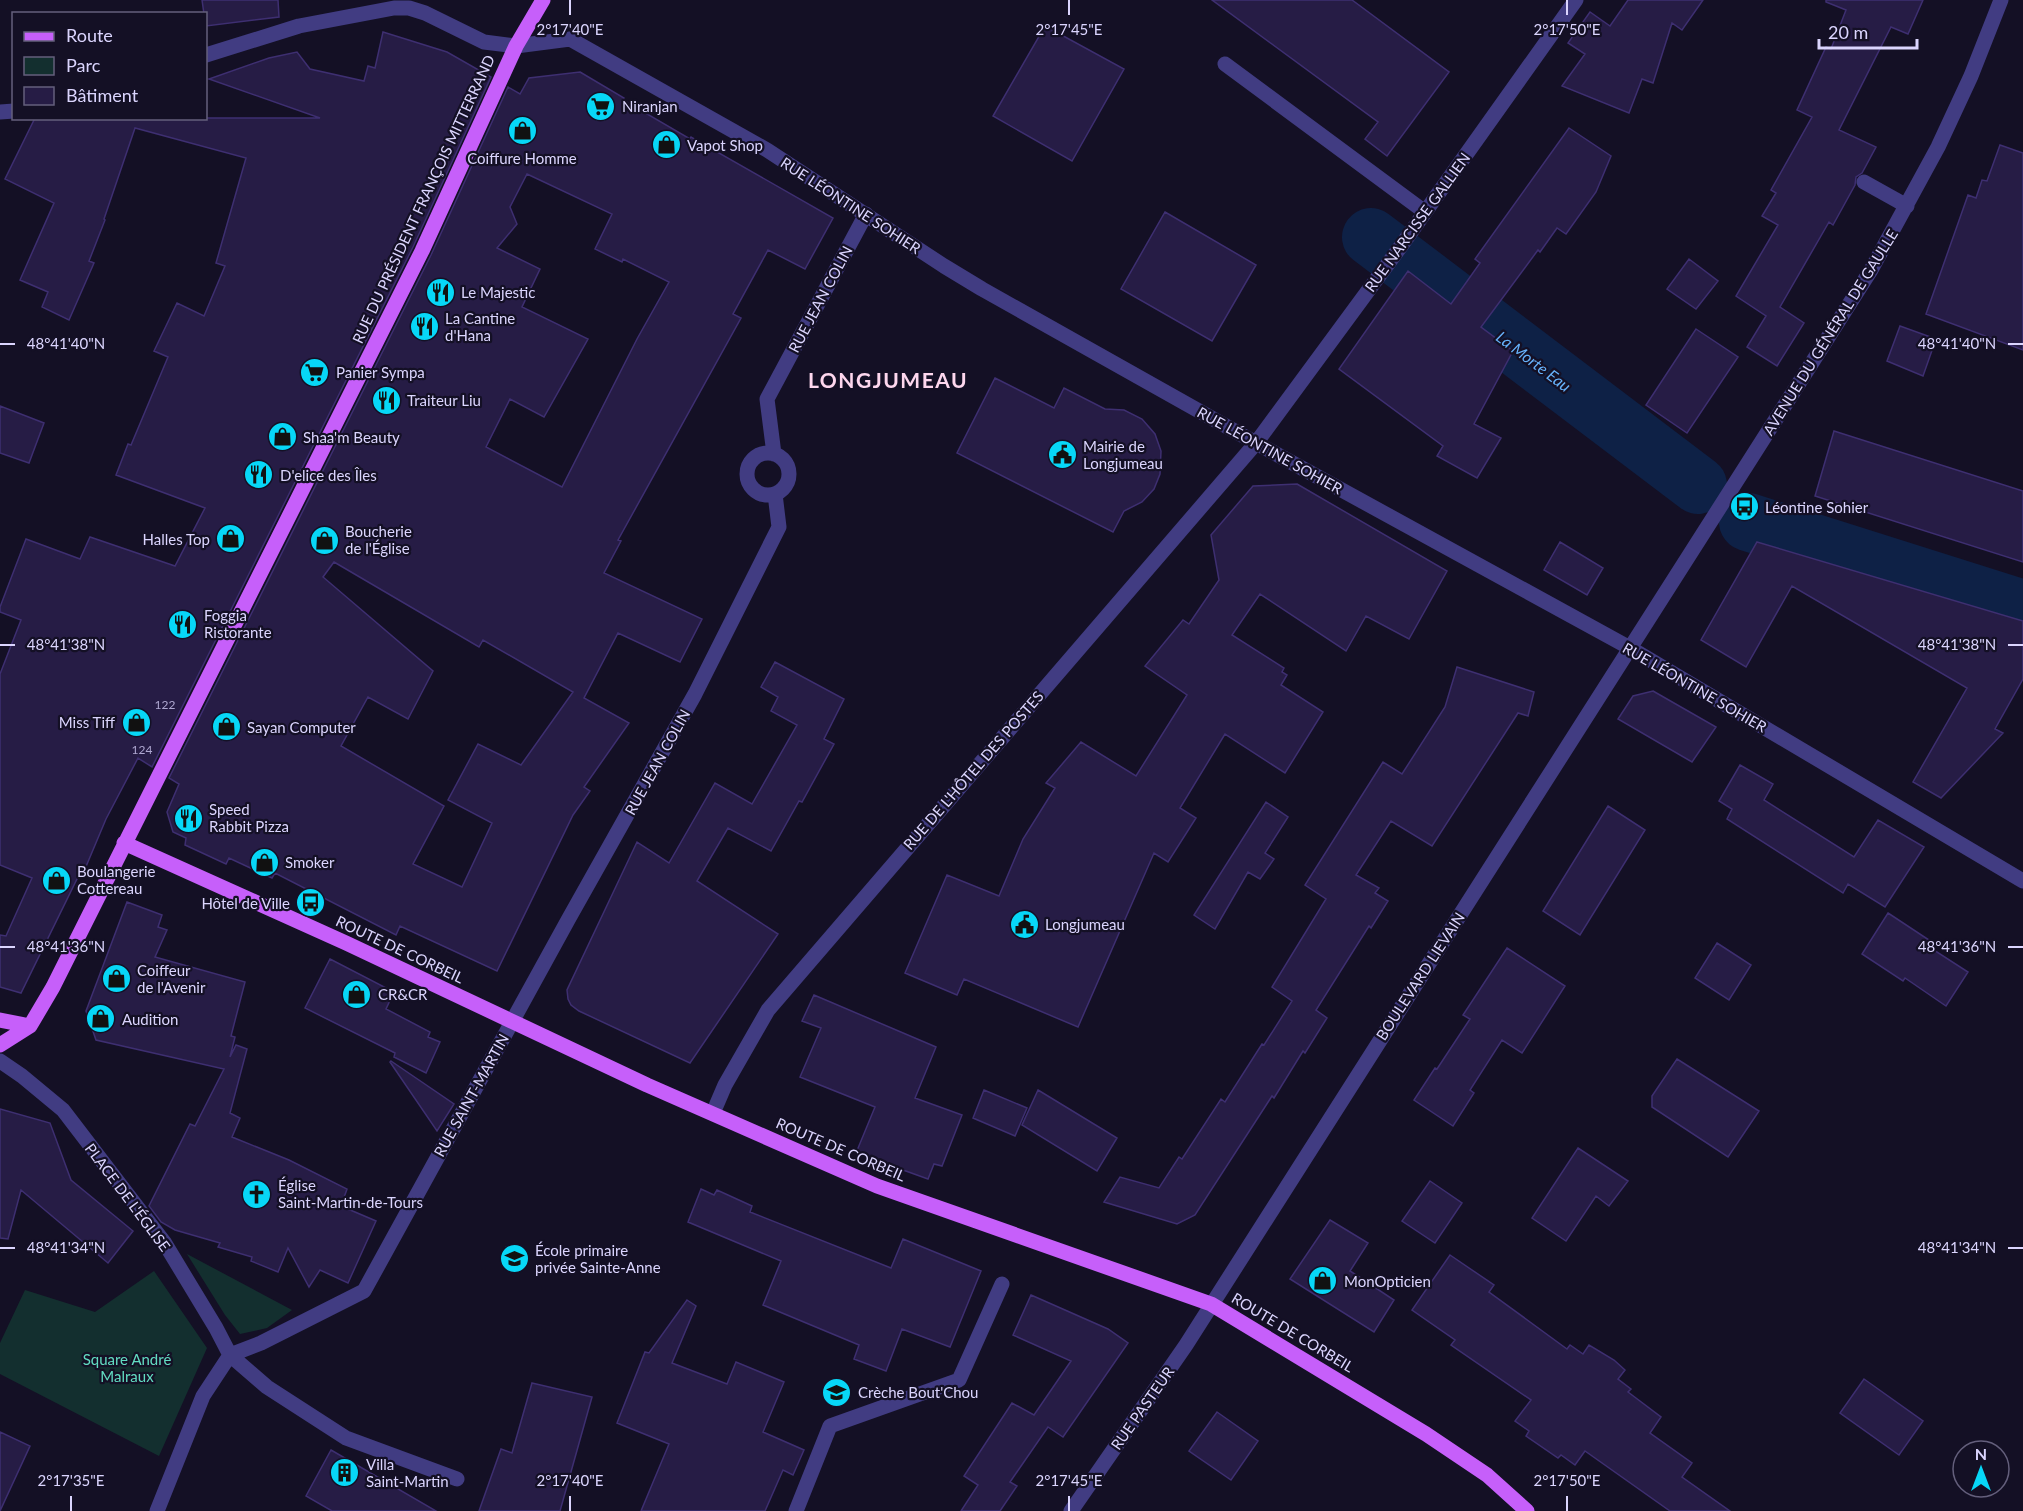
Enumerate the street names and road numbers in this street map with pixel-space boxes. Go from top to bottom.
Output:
street label: RUE DU PRÉSIDENT FRANÇOIS MITTERRAND [348,52,498,346]
street label: RUE NARCISSE GALLIEN [1360,149,1474,295]
street label: RUE LÉONTINE SOHIER [778,153,925,257]
street label: AVENUE DU GÉNÉRAL DE GAULLE [1759,226,1901,438]
street label: RUE JEAN COLIN [784,243,856,355]
street label: RUE LÉONTINE SOHIER [1194,403,1346,498]
street label: RUE LÉONTINE SOHIER [1620,638,1771,736]
street label: RUE DE L'HÔTEL DES POSTES [899,687,1047,853]
street label: RUE JEAN COLIN [621,706,693,818]
street label: BOULEVARD LIEVAIN [1372,909,1468,1043]
street label: ROUTE DE CORBEIL [333,911,467,987]
street label: RUE SAINT-MARTIN [430,1030,512,1160]
street label: ROUTE DE CORBEIL [773,1114,909,1185]
street label: PLACE DE L'ÉGLISE [82,1140,174,1254]
street label: ROUTE DE CORBEIL [1229,1288,1357,1376]
street label: RUE PASTEUR [1107,1362,1178,1453]

